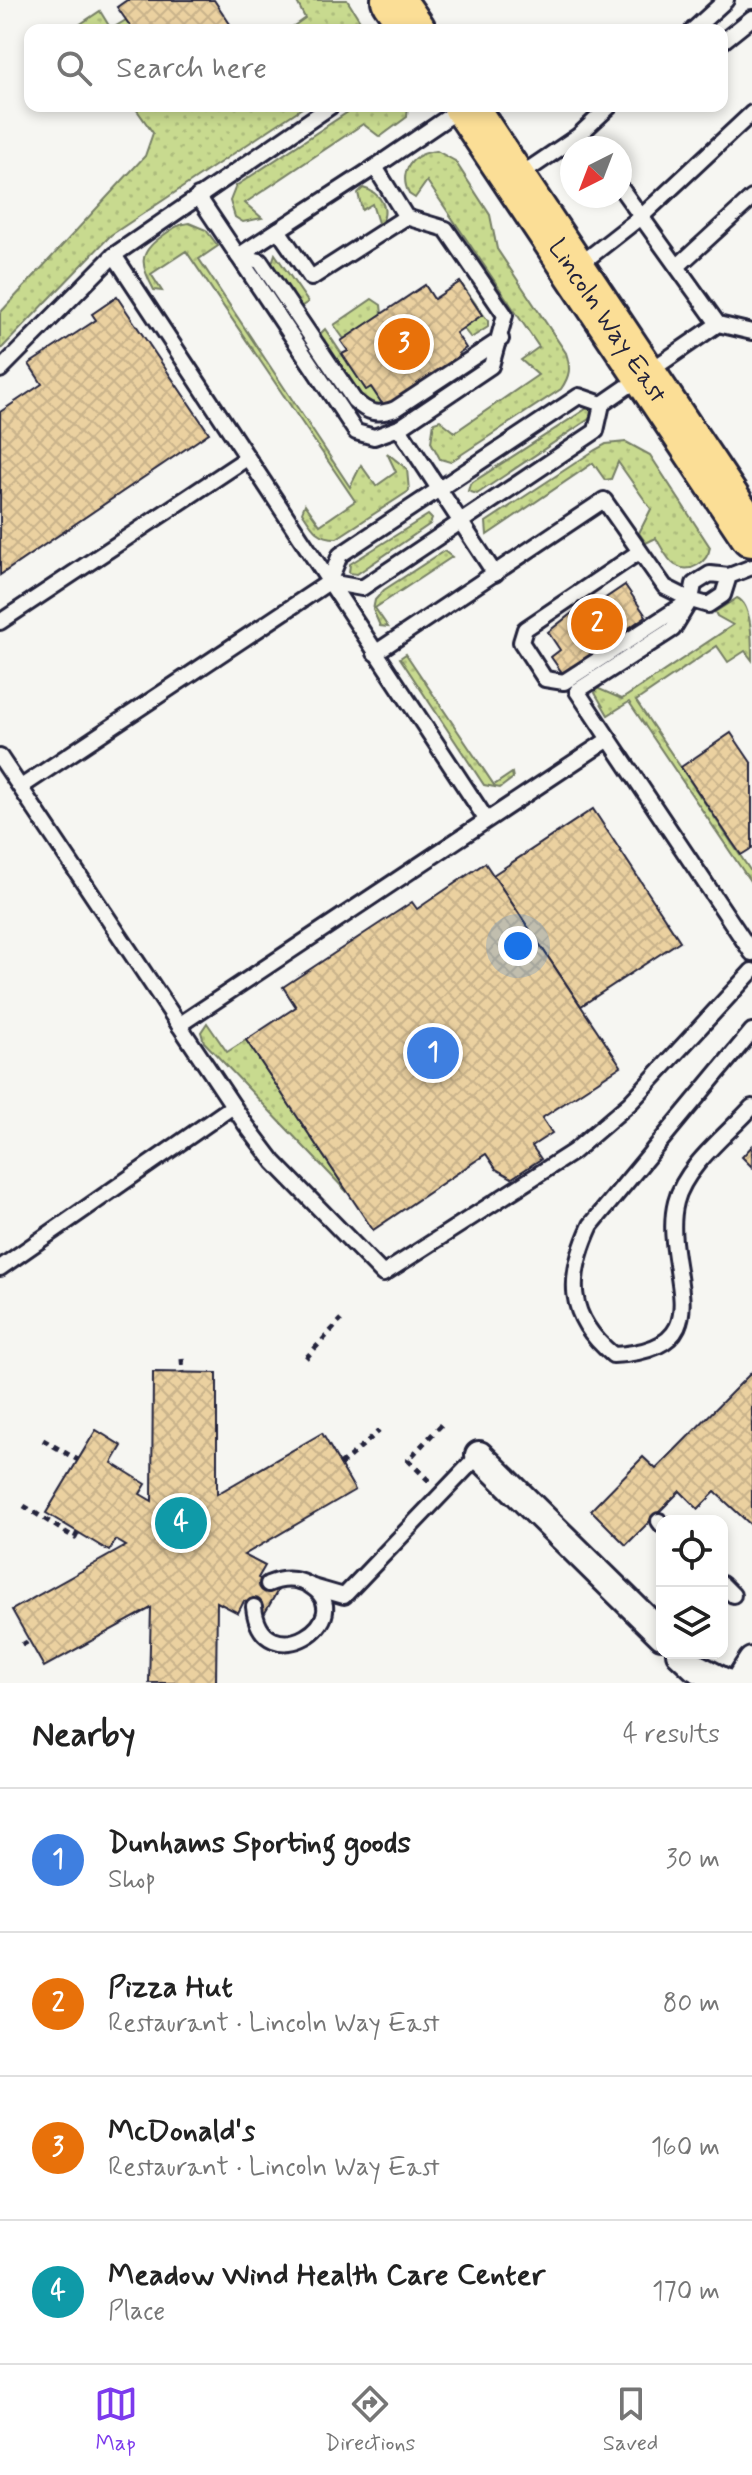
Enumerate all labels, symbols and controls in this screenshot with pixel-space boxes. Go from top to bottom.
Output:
search box [24,24,728,112]
icon: search [52,46,96,90]
text: Search here [116,49,267,88]
north arrow [560,136,632,208]
street label: Lincoln Way East [540,233,674,410]
pin: 3 [378,314,430,374]
pin: 2 [571,594,623,654]
your location [498,926,538,966]
pin: 1 [407,1023,459,1083]
pin: 4 [155,1493,207,1553]
map controls [656,1515,728,1659]
button: locate [656,1515,728,1587]
button: layers [656,1587,728,1659]
text: Nearby [32,1713,136,1758]
text: 4 results [623,1718,720,1752]
text: Dunhams Sporting goods [108,1824,411,1863]
text: 1 [52,1843,64,1877]
text: 30 m [666,1843,720,1877]
text: Shop [108,1863,156,1897]
text: Pizza Hut [108,1968,233,2007]
text: 2 [52,1987,64,2021]
text: 80 m [663,1987,720,2021]
text: Restaurant · Lincoln Way East [108,2007,440,2041]
text: McDonald's [108,2112,255,2151]
text: 3 [52,2131,64,2165]
text: 160 m [651,2131,720,2165]
text: Restaurant · Lincoln Way East [108,2151,440,2185]
text: Meadow Wind Health Care Center [108,2256,545,2295]
text: 4 [50,2275,66,2309]
text: 170 m [652,2275,720,2309]
text: Place [108,2295,165,2329]
tab: Map [94,2382,138,2458]
tab: Directions [325,2382,415,2458]
tab: Saved [603,2382,658,2458]

